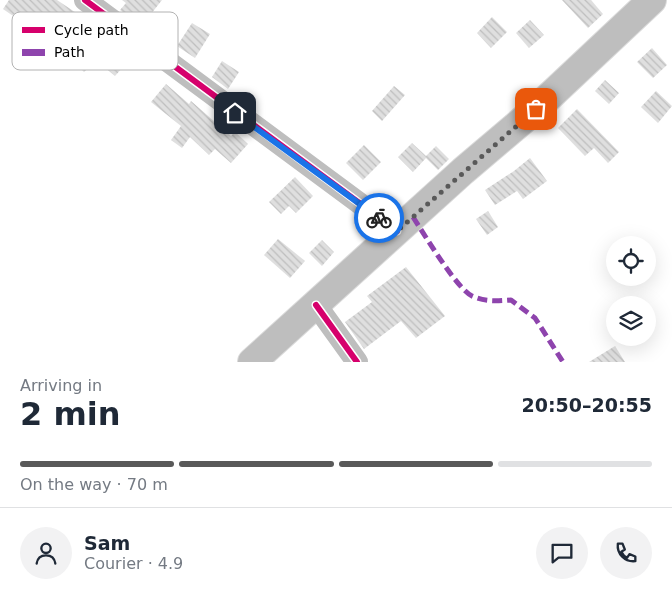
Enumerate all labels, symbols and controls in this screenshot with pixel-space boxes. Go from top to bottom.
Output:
legend [12,12,178,70]
text: Cycle path [54,22,129,38]
text: Path [54,44,85,60]
pin [515,88,557,130]
pin [214,92,256,134]
icon: bag [522,95,550,123]
icon: home [221,99,249,127]
courier [354,193,404,243]
icon: bike [365,204,393,232]
map controls [606,236,656,346]
button: locate [606,236,656,286]
button: layers [606,296,656,346]
text: Arriving in [20,376,102,395]
text: 20:50–20:55 [522,394,652,416]
text: 2 min [20,395,121,433]
text: On the way · 70 m [20,475,168,494]
button: person [20,527,72,579]
button: chat [536,527,588,579]
button: phone [600,527,652,579]
text: Sam [84,532,130,554]
text: Courier · 4.9 [84,554,183,573]

